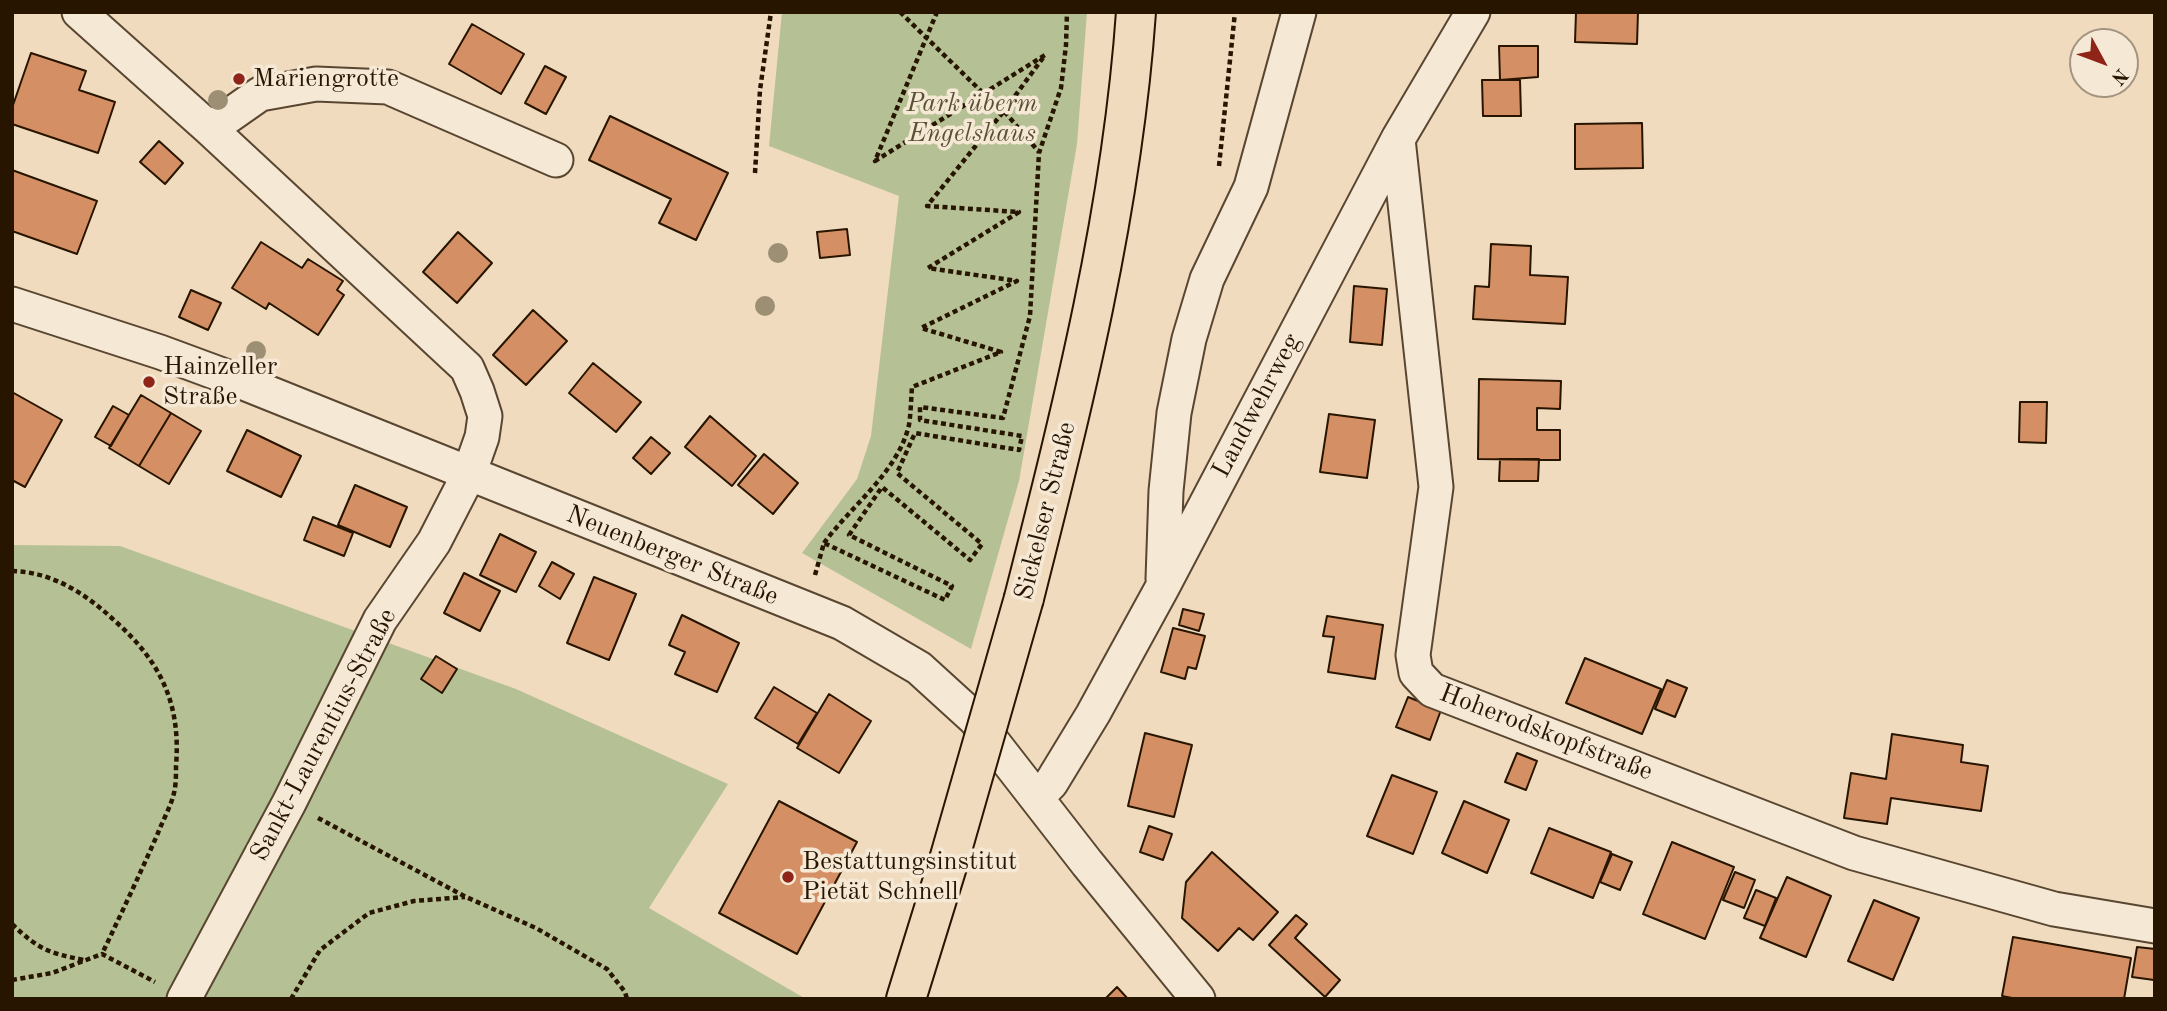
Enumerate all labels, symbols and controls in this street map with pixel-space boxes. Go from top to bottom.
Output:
north arrow [2069,28,2139,98]
place label: Mariengrotte [253,63,399,95]
text: N [2107,64,2131,88]
marker: Mariengrotte [231,71,247,87]
park label: Park überm Engelshaus [906,88,1038,150]
street label: Landwehrweg [1206,329,1308,483]
place label: Hainzeller Straße [163,351,277,412]
marker: Hainzeller Straße [141,374,157,390]
street label: Sickelser Straße [1009,419,1083,603]
street label: Neuenberger Straße [561,499,783,613]
street label: Sankt-Laurentius-Straße [244,603,404,867]
street label: Hoherodskopfstraße [1435,678,1657,788]
place label: Bestattungsinstitut Pietät Schnell [802,846,1017,908]
marker: Bestattungsinstitut Pietät Schnell [780,869,796,885]

